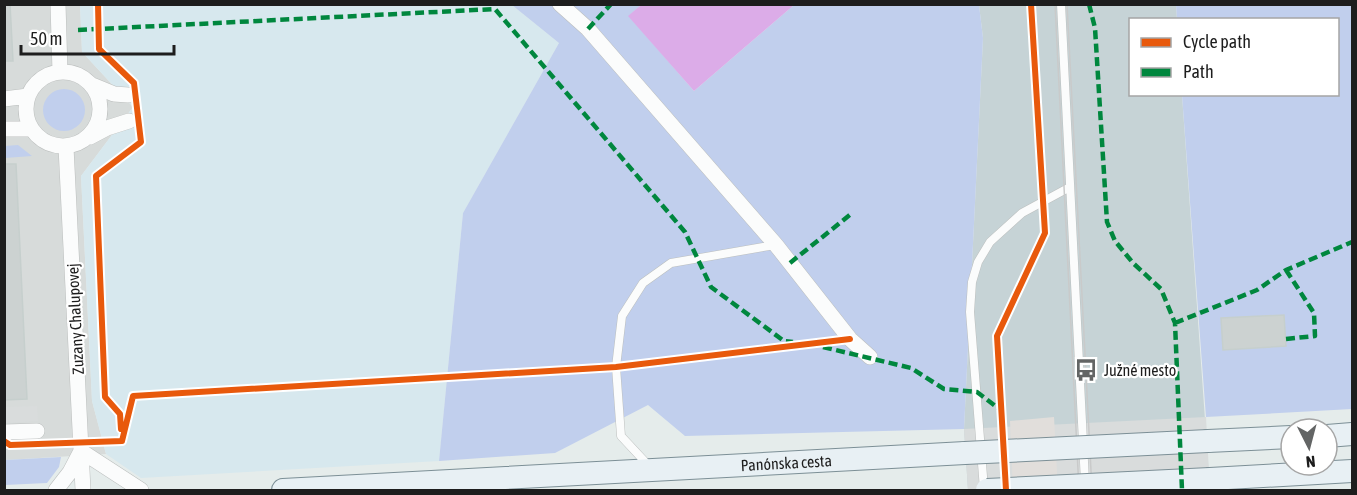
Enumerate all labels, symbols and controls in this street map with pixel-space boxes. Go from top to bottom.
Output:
scale bar [21,18,174,56]
legend [1129,18,1339,96]
text: 50 m [30,28,62,49]
text: Cycle path [1183,31,1251,52]
text: Path [1183,61,1214,82]
street label: Zuzany Chalupovej [63,263,88,375]
bus stop icon: Južné mesto [1073,357,1099,383]
place label: Južné mesto [1104,361,1176,379]
north arrow [1279,417,1339,477]
street label: Panónska cesta [740,451,832,474]
text: N [1305,452,1316,471]

